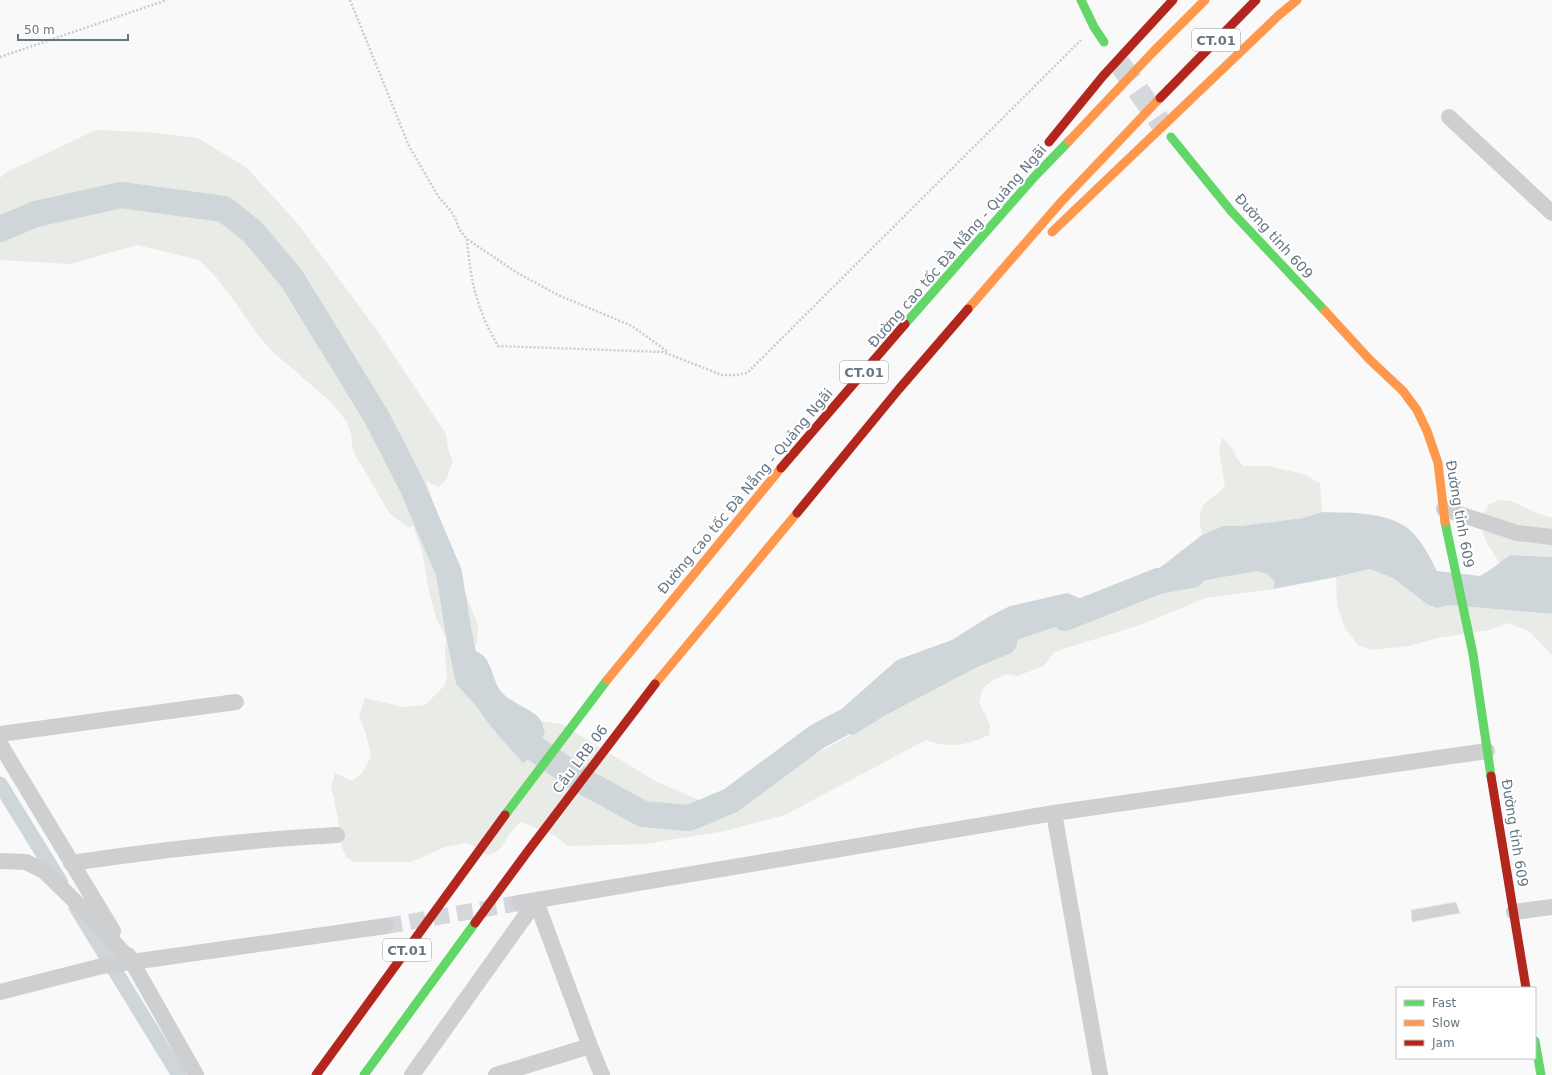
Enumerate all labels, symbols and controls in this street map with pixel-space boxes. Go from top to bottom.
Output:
scale bar [18,16,128,42]
text: 50 m [24,23,55,37]
road number: CT.01 [1192,29,1240,51]
street label: Đường cao tốc Đà Nẵng - Quảng Ngãi [865,141,1049,351]
street label: Đường tỉnh 609 [1232,190,1316,282]
road number: CT.01 [840,361,888,383]
street label: Đường cao tốc Đà Nẵng - Quảng Ngãi [654,385,836,597]
street label: Đường tỉnh 609 [1443,459,1477,569]
street label: Cầu LRB 06 [549,722,611,796]
street label: Đường tỉnh 609 [1499,778,1531,888]
road number: CT.01 [383,939,431,961]
legend [1396,987,1536,1059]
text: Fast [1432,996,1456,1010]
text: Slow [1432,1016,1460,1030]
text: Jam [1431,1036,1455,1050]

